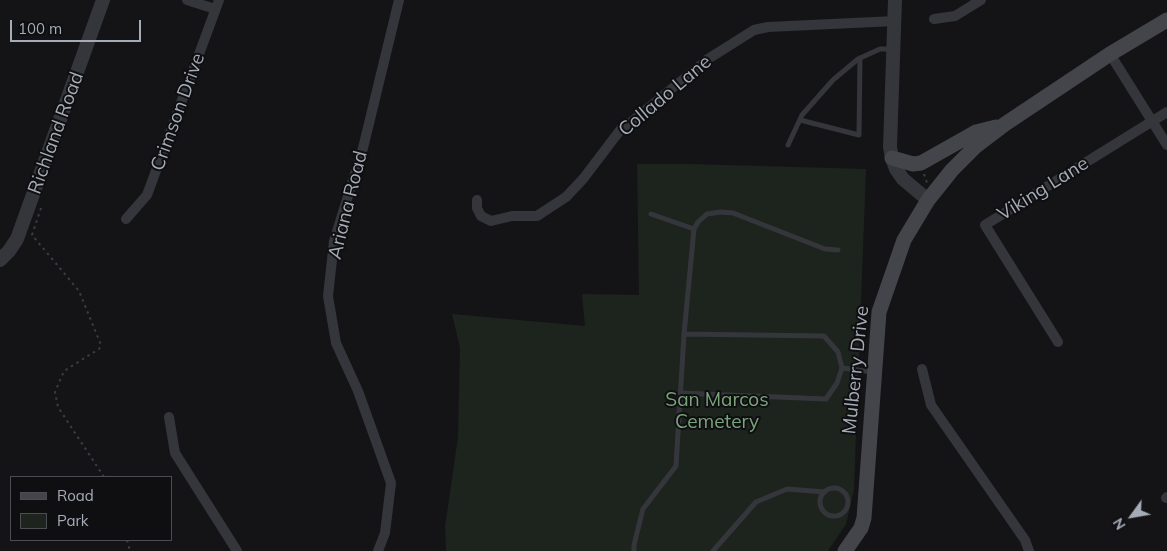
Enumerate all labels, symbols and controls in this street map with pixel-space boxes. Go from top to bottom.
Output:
scale bar [12,10,144,42]
text: 100 m [18,19,62,38]
street label: Crimson Drive [146,50,210,174]
street label: Collado Lane [614,51,716,141]
street label: Richland Road [23,69,89,197]
street label: Ariana Road [324,148,372,262]
street label: Viking Lane [993,152,1093,226]
street label: Mulberry Drive [838,305,874,435]
park label: San Marcos Cemetery [665,389,769,433]
legend [10,476,172,541]
text: Road [57,486,94,505]
north arrow [1107,491,1157,541]
text: Park [57,511,89,530]
text: N [1109,515,1130,533]

